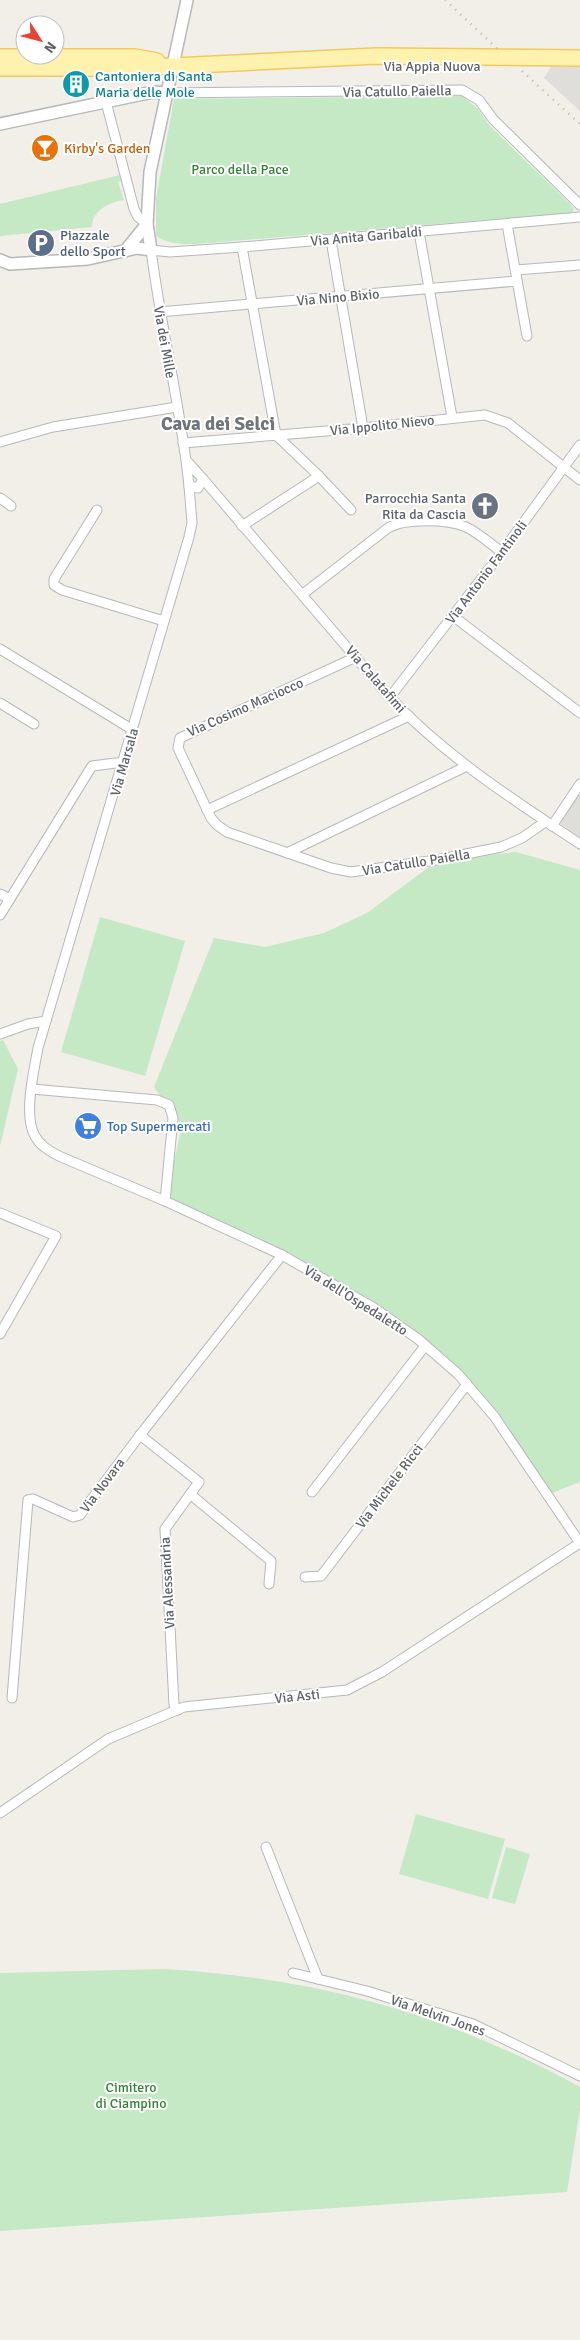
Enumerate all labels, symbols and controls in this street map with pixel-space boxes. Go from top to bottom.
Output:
north arrow [15,15,65,65]
text: N [40,38,60,56]
street label: Via Appia Nuova [383,58,481,75]
place label: Cantoniera di Santa Maria delle Mole [95,68,213,101]
building icon: Cantoniera di Santa Maria delle Mole [61,69,91,99]
street label: Via Catullo Paiella [342,82,452,101]
bar icon: Kirby's Garden [30,133,60,163]
place label: Kirby's Garden [64,140,151,157]
park label: Parco della Pace [191,161,289,178]
street label: Via Anita Garibaldi [310,223,423,250]
place label: Piazzale dello Sport [60,227,126,260]
parking icon: Piazzale dello Sport [26,228,56,258]
street label: Via Nino Bixio [296,285,380,310]
street label: Via dei Mille [150,304,179,380]
district label: Cava dei Selci [161,412,275,436]
street label: Via Ippolito Nievo [329,412,435,439]
place label: Parrocchia Santa Rita da Cascia [365,490,466,523]
church icon: Parrocchia Santa Rita da Cascia [470,491,500,521]
street label: Via Antonio Fantinoli [442,517,531,627]
street label: Via Calatafimi [342,642,409,716]
street label: Via Cosimo Maciocco [184,674,306,741]
street label: Via Marsala [107,726,142,798]
street label: Via Catullo Paiella [361,846,471,879]
supermarket icon: Top Supermercati [73,1111,103,1141]
place label: Top Supermercati [107,1118,211,1135]
street label: Via dell'Ospedaletto [301,1262,411,1339]
street label: Via Michele Ricci [352,1441,427,1532]
street label: Via Novara [76,1455,129,1516]
street label: Via Alessandria [157,1537,178,1629]
street label: Via Asti [274,1686,321,1707]
street label: Via Melvin Jones [388,1991,488,2040]
park label: Cimitero di Ciampino [96,2079,166,2112]

